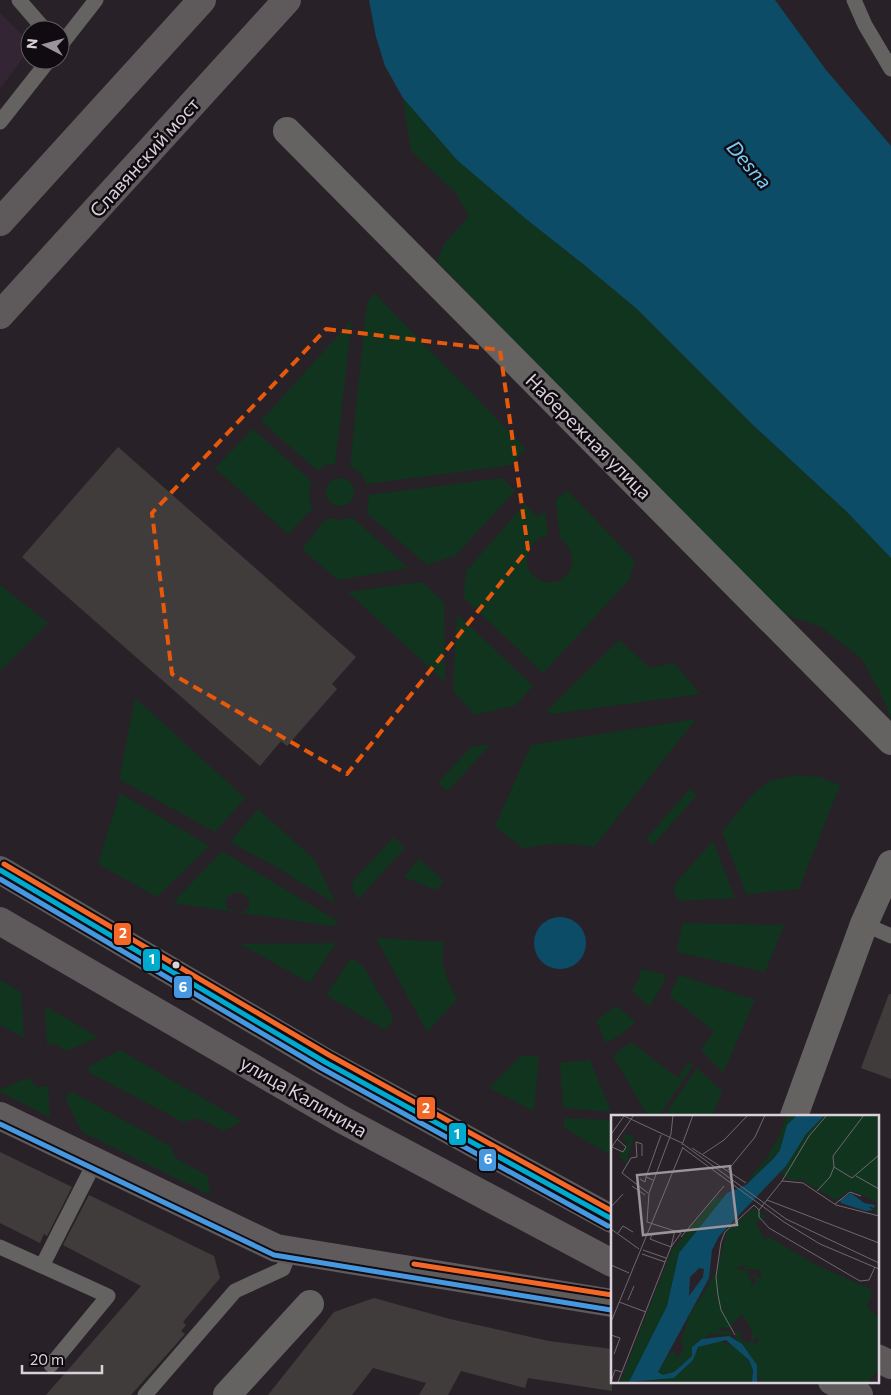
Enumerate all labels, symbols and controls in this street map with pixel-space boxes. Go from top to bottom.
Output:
north arrow [20,20,70,70]
text: N [23,37,41,50]
street label: Славянский мост [84,92,204,222]
water label: Desna [722,135,778,193]
street label: Набережная улица [521,368,657,504]
line badge: 2 [113,922,132,946]
text: 2 [119,924,127,941]
line badge: 1 [142,948,161,972]
text: 1 [149,950,155,967]
unlabelled marker [171,960,181,970]
line badge: 6 [173,975,193,999]
text: 6 [179,978,188,995]
street label: улица Калинина [237,1050,371,1142]
line badge: 2 [416,1096,436,1120]
text: 2 [422,1099,430,1116]
inset map [611,1115,878,1382]
line badge: 1 [448,1122,467,1146]
text: 1 [454,1125,460,1142]
line badge: 6 [478,1148,497,1172]
text: 6 [484,1150,493,1167]
scale bar [22,1342,102,1374]
text: 20 m [30,1350,64,1368]

